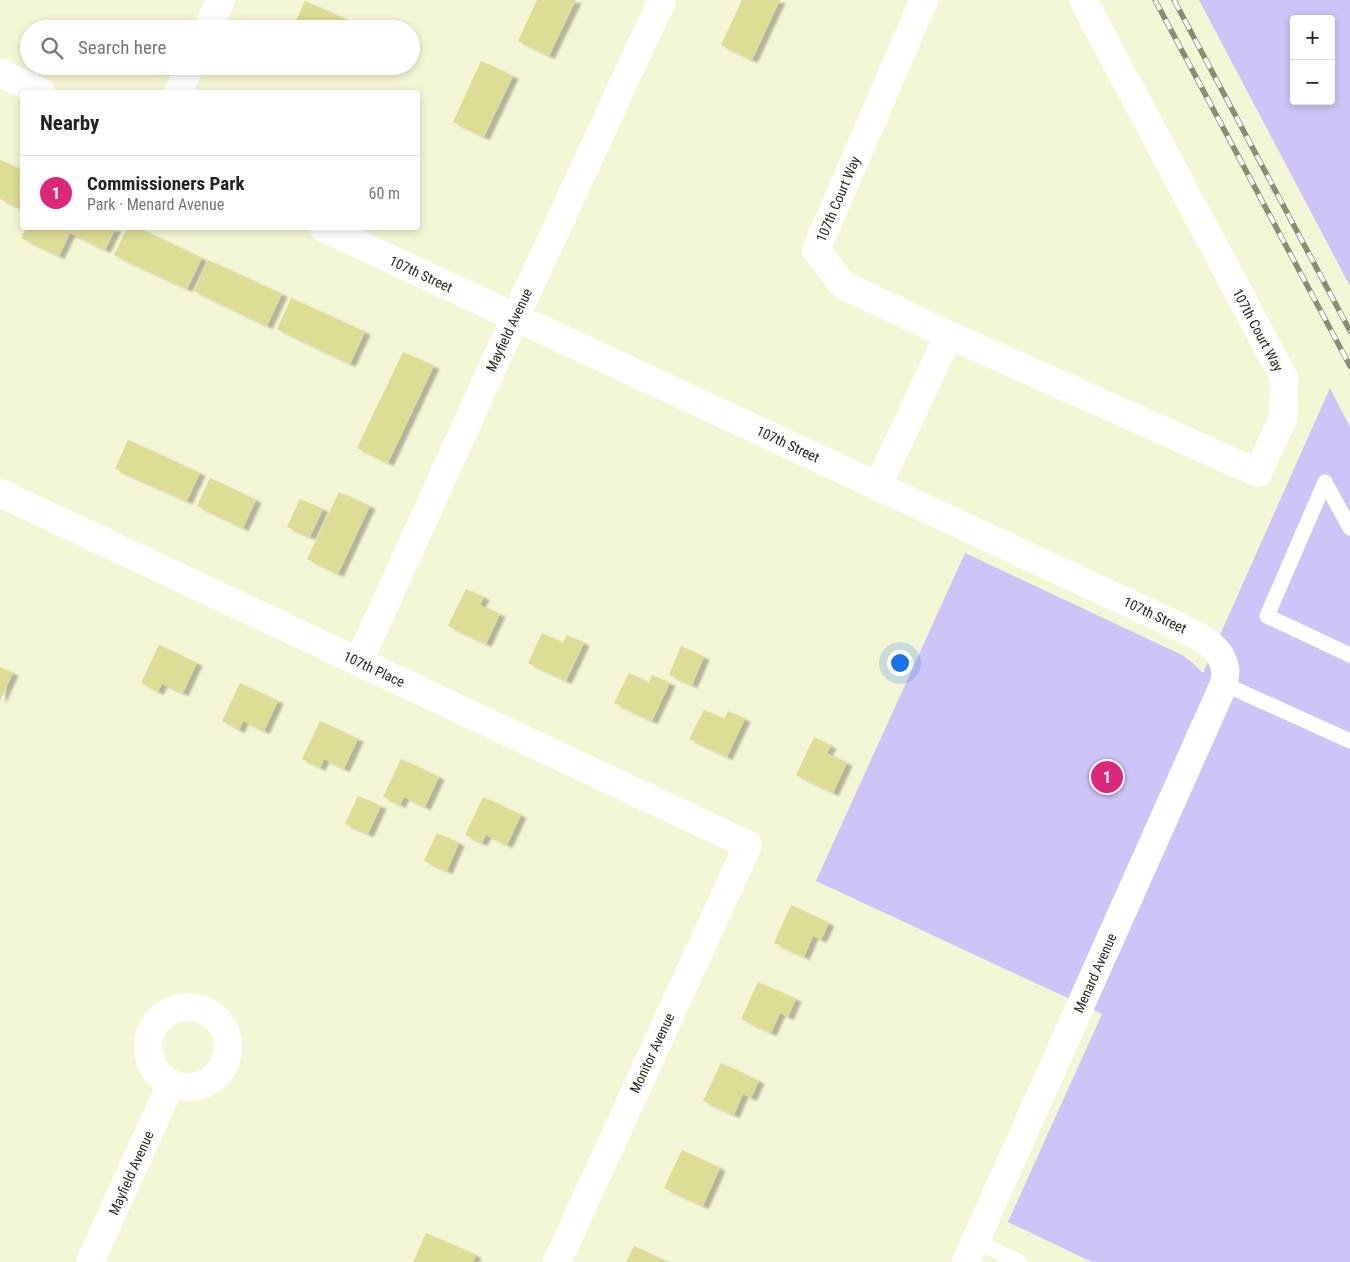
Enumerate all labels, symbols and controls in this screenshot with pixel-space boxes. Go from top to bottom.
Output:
map controls [1290,15,1335,105]
button: + [1290,15,1335,60]
search box [20,20,420,75]
icon: search [38,34,66,62]
text: Search here [78,36,166,59]
button: − [1290,60,1335,105]
text: Nearby [40,111,99,135]
street label: 107th Court Way [813,154,863,244]
text: Commissioners Park [87,172,245,195]
text: 1 [52,184,60,203]
text: 60 m [368,184,400,203]
text: Park · Menard Avenue [87,195,224,214]
street label: 107th Street [387,252,455,296]
street label: Mayfield Avenue [483,285,535,374]
street label: 107th Court Way [1229,286,1287,374]
street label: 107th Street [754,422,822,466]
street label: 107th Street [1121,593,1189,637]
street label: 107th Place [341,648,407,690]
your location [887,650,913,676]
pin: 1 [1091,758,1123,796]
street label: Menard Avenue [1070,930,1120,1015]
street label: Monitor Avenue [626,1010,678,1096]
street label: Mayfield Avenue [105,1128,157,1217]

